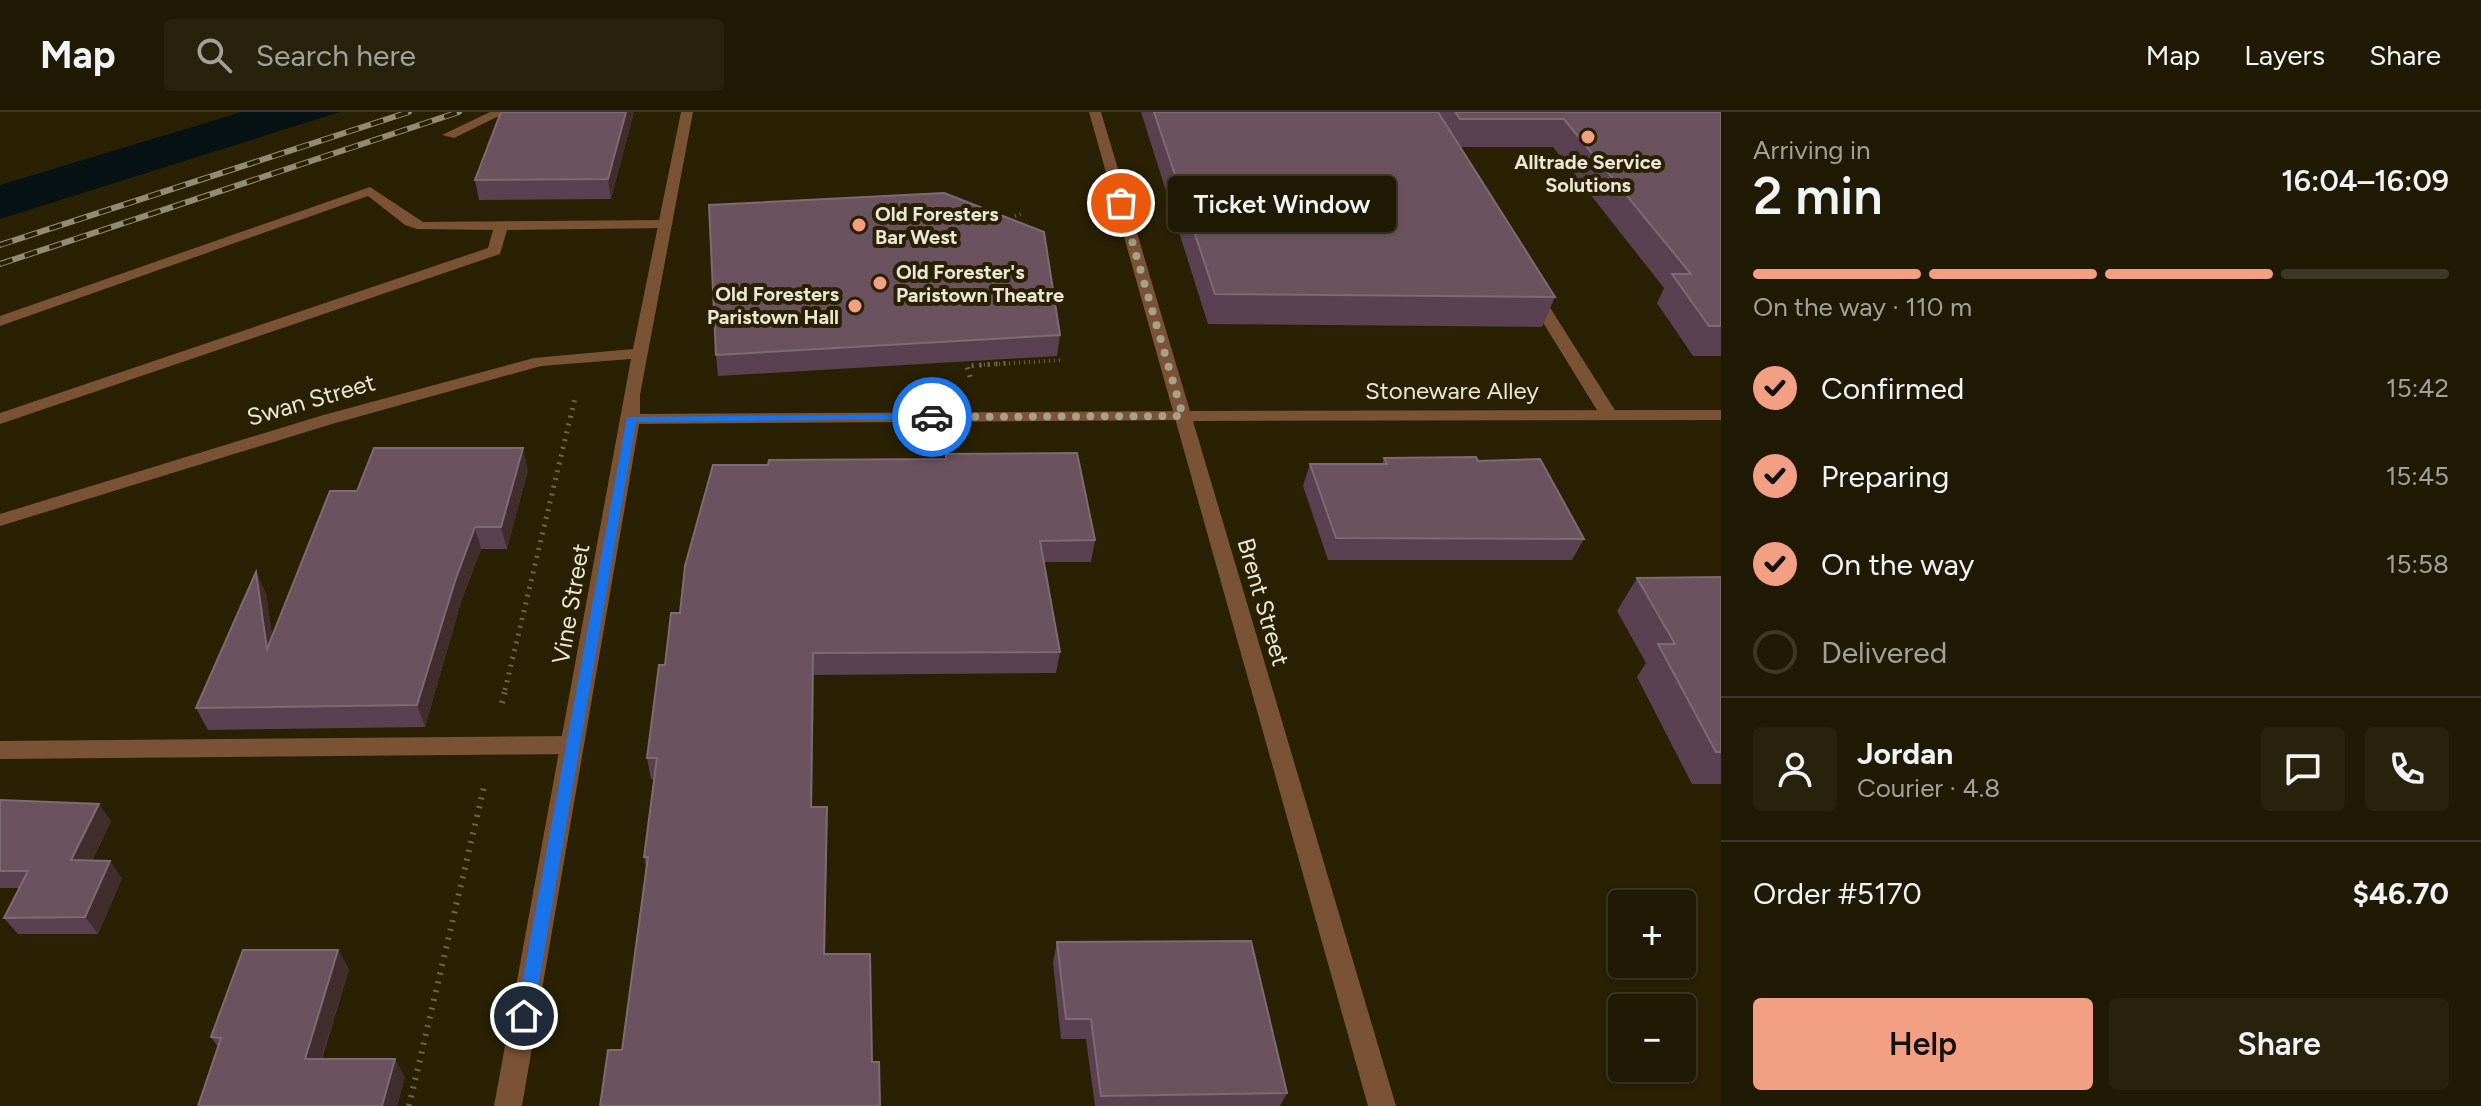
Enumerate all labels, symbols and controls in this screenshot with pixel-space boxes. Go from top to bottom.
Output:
search box [164,19,724,91]
text: Map [40,32,116,78]
icon: search [192,33,236,77]
text: Search here [256,37,416,74]
text: Map [2146,38,2200,72]
text: Layers [2244,38,2325,72]
text: Share [2369,38,2441,72]
marker: Alltrade Service Solutions [1579,128,1597,146]
text: Arriving in [1753,134,1871,166]
place label: Alltrade Service Solutions [1514,150,1662,197]
text: 16:04–16:09 [2281,162,2449,199]
text: 2 min [1753,165,1882,227]
pin [1087,169,1155,237]
callout: Ticket Window [1169,175,1397,231]
icon: bag [1099,181,1143,225]
text: Ticket Window [1194,188,1370,220]
place label: Old Foresters Bar West [875,202,999,249]
marker: Old Foresters Bar West [850,216,868,234]
place label: Old Forester's Paristown Theatre [896,260,1064,307]
marker: Old Forester's Paristown Theatre [871,274,889,292]
place label: Old Foresters Paristown Hall [707,282,839,329]
text: On the way · 110 m [1753,291,1972,323]
marker: Old Foresters Paristown Hall [846,297,864,315]
icon: check [1753,366,1797,410]
street label: Swan Street [243,367,378,432]
text: Confirmed [1821,370,1964,407]
text: 15:42 [2386,372,2449,404]
street label: Stoneware Alley [1365,376,1539,405]
courier [892,377,972,457]
icon: car [910,395,954,439]
icon: check [1753,454,1797,498]
text: Preparing [1821,458,1949,495]
text: 15:45 [2386,460,2449,492]
street label: Brent Street [1231,535,1296,669]
street label: Vine Street [546,541,595,666]
icon: check [1753,542,1797,586]
text: On the way [1821,546,1974,583]
text: 15:58 [2386,548,2449,580]
text: Delivered [1821,634,1947,671]
button: person [1753,727,1837,811]
button: chat [2261,727,2345,811]
button: phone [2365,727,2449,811]
text: Jordan [1857,735,1953,772]
text: Courier · 4.8 [1857,772,2000,804]
text: Order #5170 [1753,875,1922,912]
text: $46.70 [2352,875,2449,912]
map controls [1608,890,1696,1082]
button: + [1608,890,1696,978]
pin [490,982,558,1050]
icon: home [502,994,546,1038]
button: − [1608,994,1696,1082]
button: Help [1753,998,2093,1090]
button: Share [2109,998,2449,1090]

